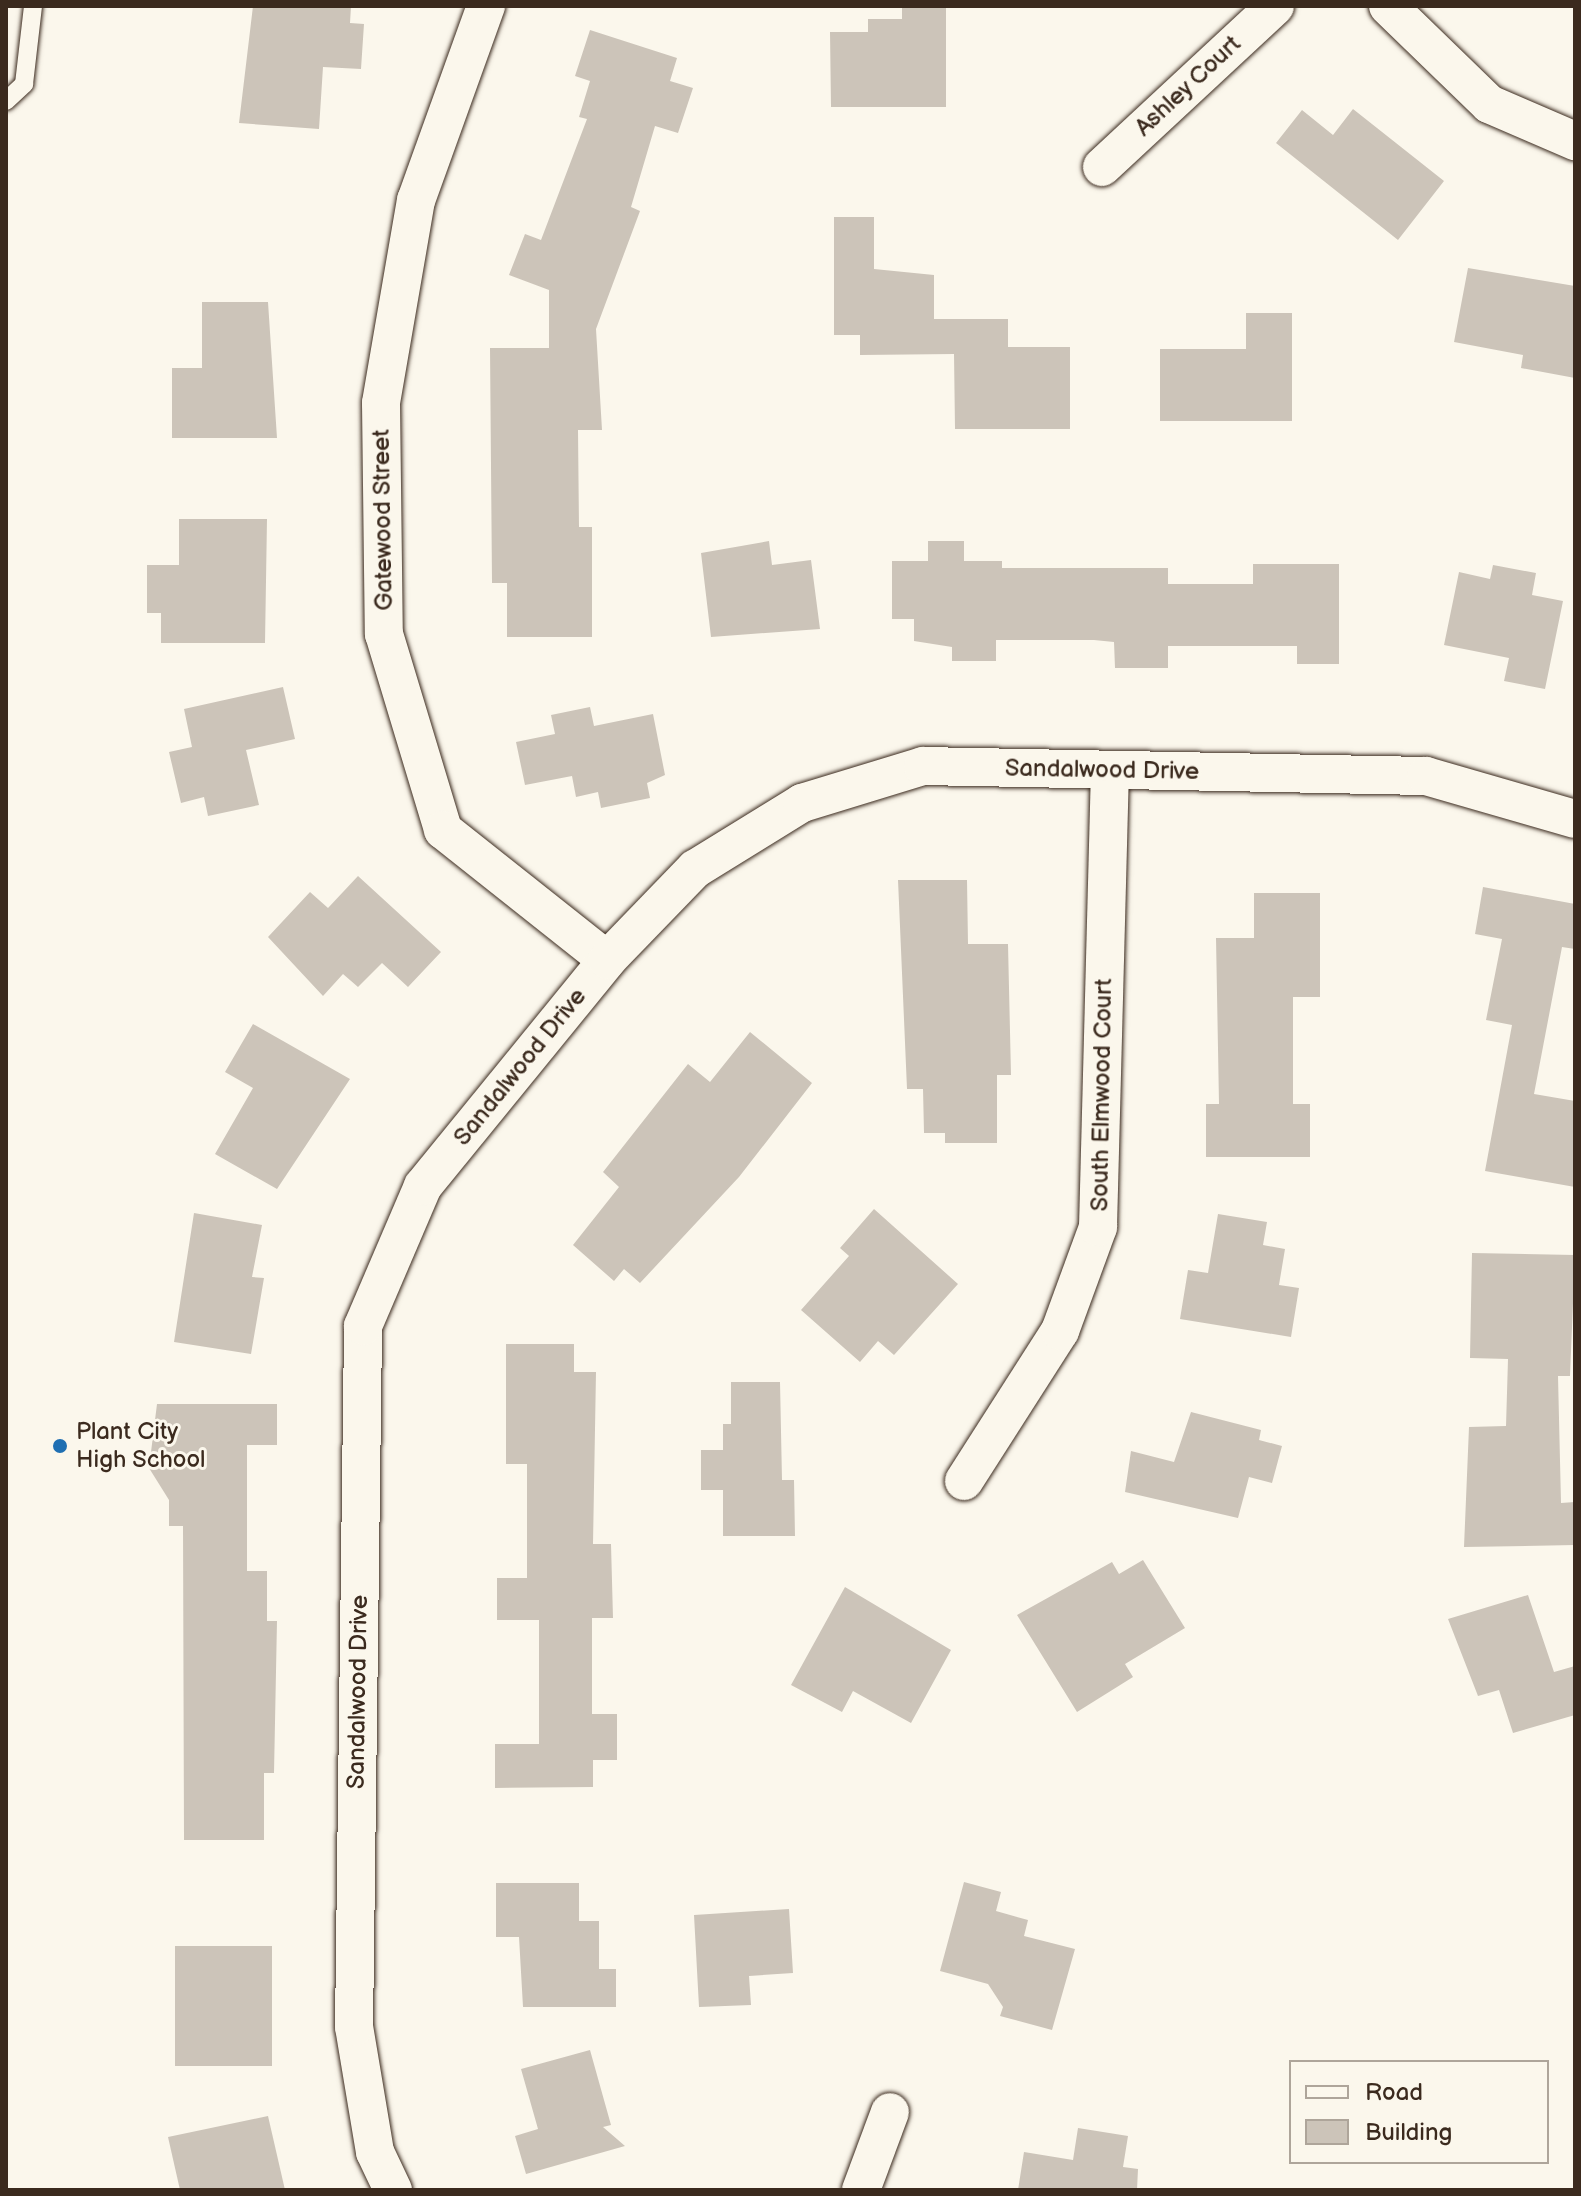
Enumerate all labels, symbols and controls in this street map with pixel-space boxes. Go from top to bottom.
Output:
street label: Ashley Court [1129,29,1247,143]
street label: Gatewood Street [367,429,399,611]
street label: Sandalwood Drive [1005,754,1199,786]
street label: South Elmwood Court [1086,978,1118,1212]
street label: Sandalwood Drive [448,982,592,1152]
place label: Plant City High School [76,1418,206,1474]
marker: Plant City High School [51,1437,69,1455]
street label: Sandalwood Drive [342,1595,374,1789]
legend [1289,2060,1549,2164]
text: Road [1365,2078,1423,2107]
text: Building [1365,2118,1452,2147]

